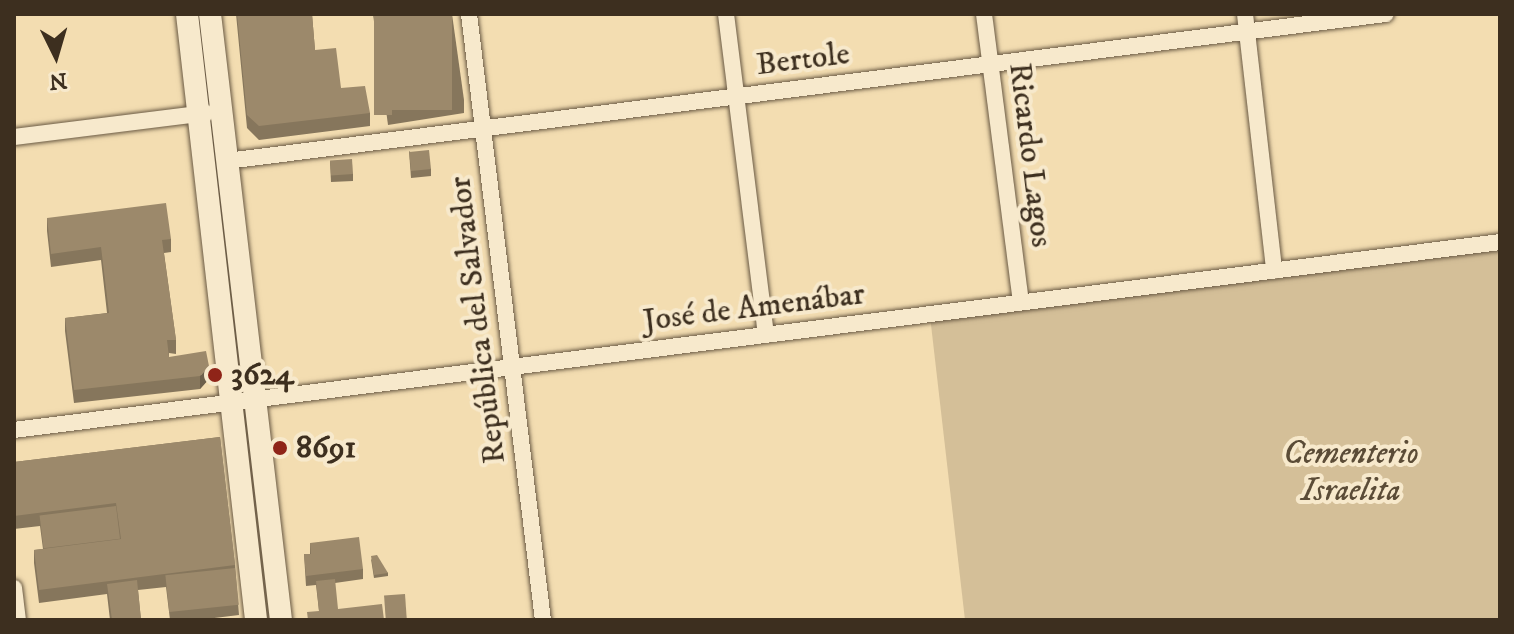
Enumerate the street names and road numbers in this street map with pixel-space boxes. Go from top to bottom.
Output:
street label: Bertole [754,35,852,85]
street label: Ricardo Lagos [1000,61,1060,249]
street label: República del Salvador [441,174,515,466]
street label: José de Amenábar [641,275,867,341]

